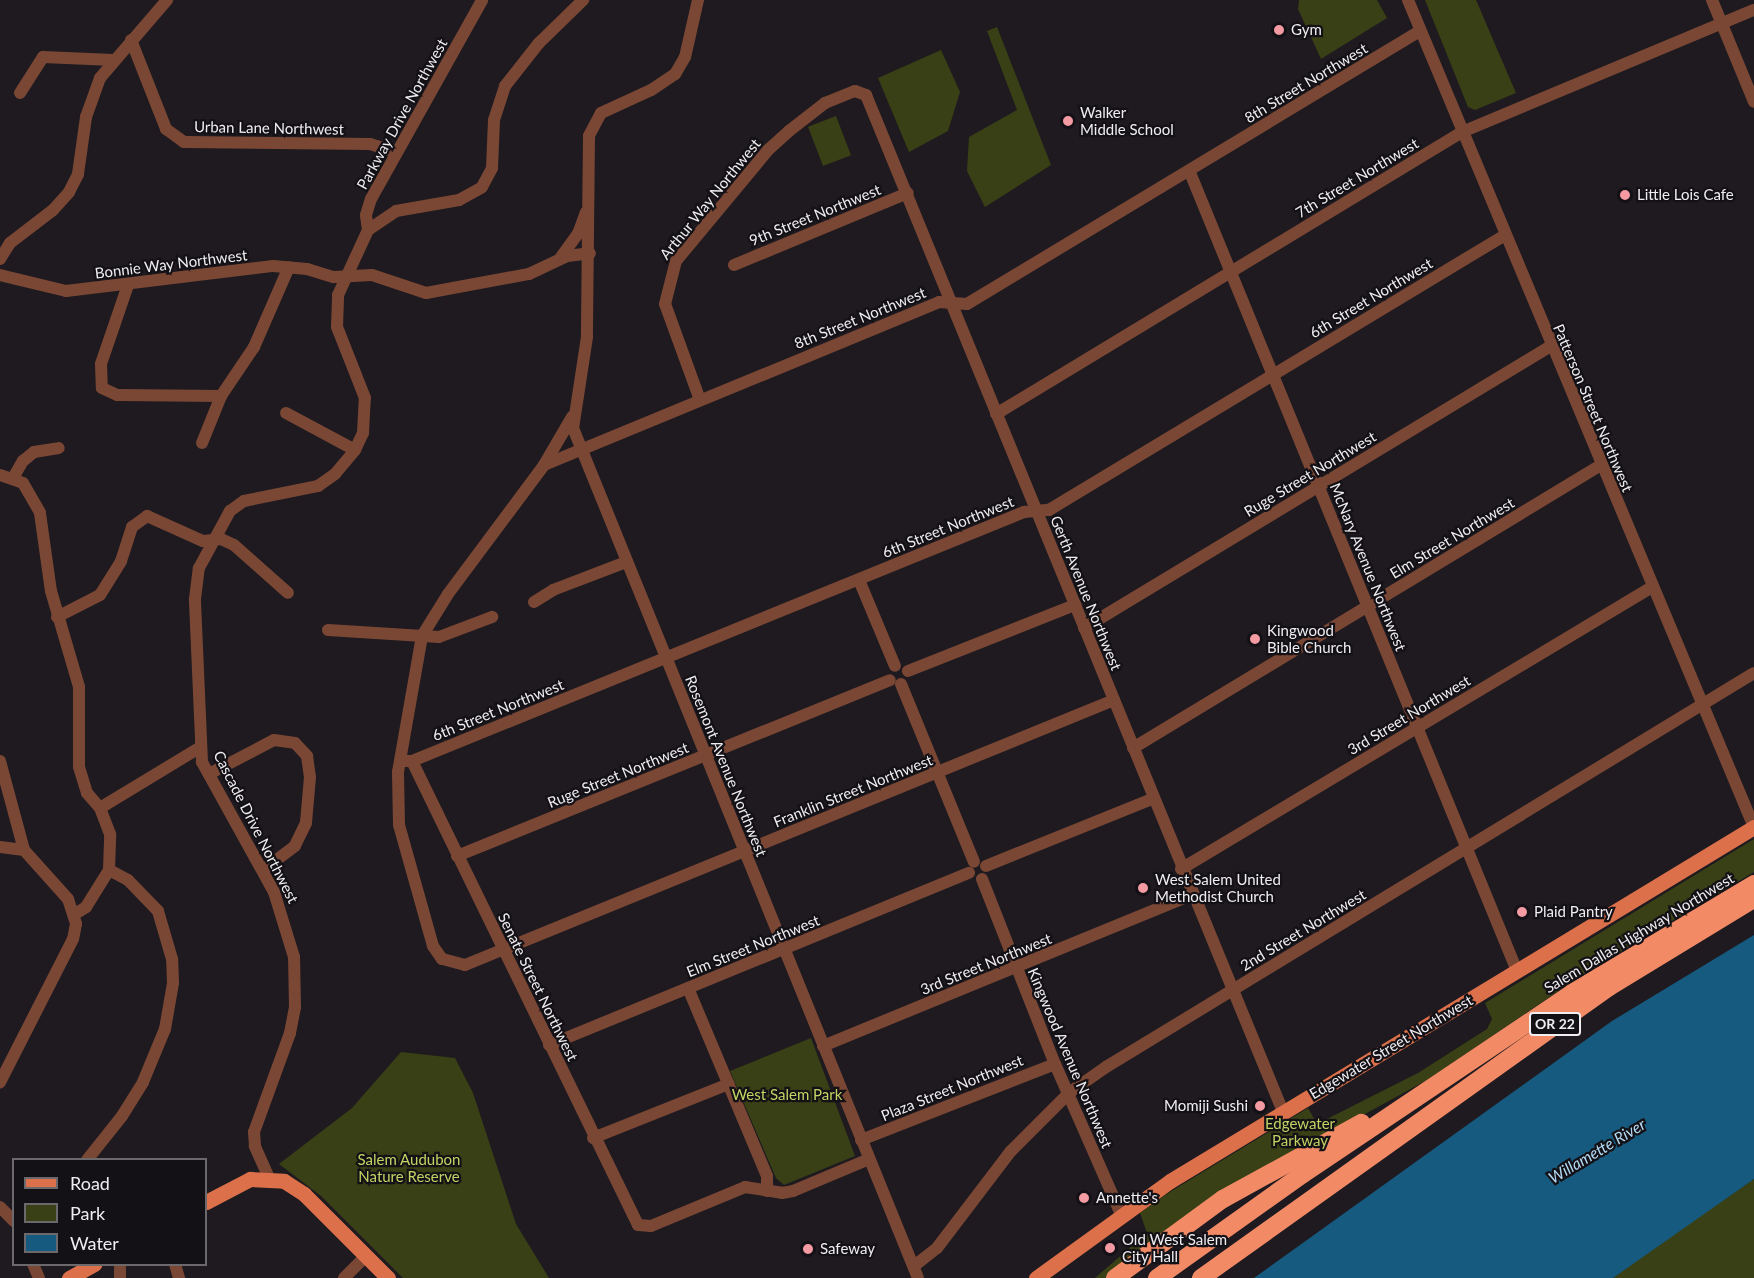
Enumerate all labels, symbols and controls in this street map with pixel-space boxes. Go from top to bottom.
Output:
place label: Gym [1291,21,1322,39]
marker: Gym [1272,23,1286,37]
street label: Parkway Drive Northwest [353,35,451,193]
street label: 8th Street Northwest [1241,39,1371,127]
place label: Walker Middle School [1080,103,1174,138]
marker: Walker Middle School [1061,114,1075,128]
street label: Urban Lane Northwest [194,118,344,138]
street label: 7th Street Northwest [1292,134,1422,222]
street label: Arthur Way Northwest [656,135,764,263]
street label: 9th Street Northwest [747,180,883,250]
place label: Little Lois Cafe [1637,186,1734,204]
marker: Little Lois Cafe [1618,188,1632,202]
street label: Bonnie Way Northwest [93,246,249,282]
street label: 6th Street Northwest [1306,254,1436,342]
street label: 8th Street Northwest [792,283,928,353]
street label: Patterson Street Northwest [1549,321,1637,495]
street label: Ruge Street Northwest [1241,428,1379,520]
street label: McNary Avenue Northwest [1326,480,1410,654]
street label: 6th Street Northwest [880,492,1016,562]
street label: Elm Street Northwest [1387,494,1517,582]
street label: Gerth Avenue Northwest [1047,513,1125,673]
place label: Kingwood Bible Church [1267,621,1351,656]
marker: Kingwood Bible Church [1248,632,1262,646]
street label: 3rd Street Northwest [1344,671,1474,759]
street label: Rosemont Avenue Northwest [681,673,771,859]
street label: 6th Street Northwest [430,675,566,745]
street label: Ruge Street Northwest [545,738,691,812]
street label: Cascade Drive Northwest [210,748,302,906]
street label: Franklin Street Northwest [771,751,935,831]
street label: Salem Dallas Highway Northwest [1541,869,1737,997]
place label: West Salem United Methodist Church [1155,870,1281,905]
marker: West Salem United Methodist Church [1136,881,1150,895]
street label: 2nd Street Northwest [1237,885,1369,975]
place label: Plaid Pantry [1534,903,1613,921]
marker: Plaid Pantry [1515,905,1529,919]
street label: Senate Street Northwest [494,910,582,1064]
street label: Elm Street Northwest [684,911,822,981]
street label: 3rd Street Northwest [918,929,1054,999]
street label: Kingwood Avenue Northwest [1024,965,1116,1151]
street label: Edgewater Street Northwest [1306,991,1476,1103]
road number: OR 22 [1528,1013,1582,1035]
street label: Plaza Street Northwest [878,1051,1026,1125]
park label: West Salem Park [732,1086,842,1104]
place label: Momiji Sushi [1164,1097,1248,1115]
marker: Momiji Sushi [1253,1099,1267,1113]
park label: Edgewater Parkway [1265,1114,1335,1149]
water label: Willamette River [1545,1115,1649,1187]
park label: Salem Audubon Nature Reserve [357,1150,461,1185]
legend [12,1158,207,1266]
text: Road [70,1172,110,1194]
place label: Annette's [1096,1189,1158,1207]
marker: Annette's [1077,1191,1091,1205]
text: Park [70,1202,105,1224]
place label: Old West Salem City Hall [1122,1230,1227,1265]
text: Water [70,1232,119,1254]
place label: Safeway [820,1240,875,1258]
marker: Old West Salem City Hall [1103,1241,1117,1255]
marker: Safeway [801,1242,815,1256]

